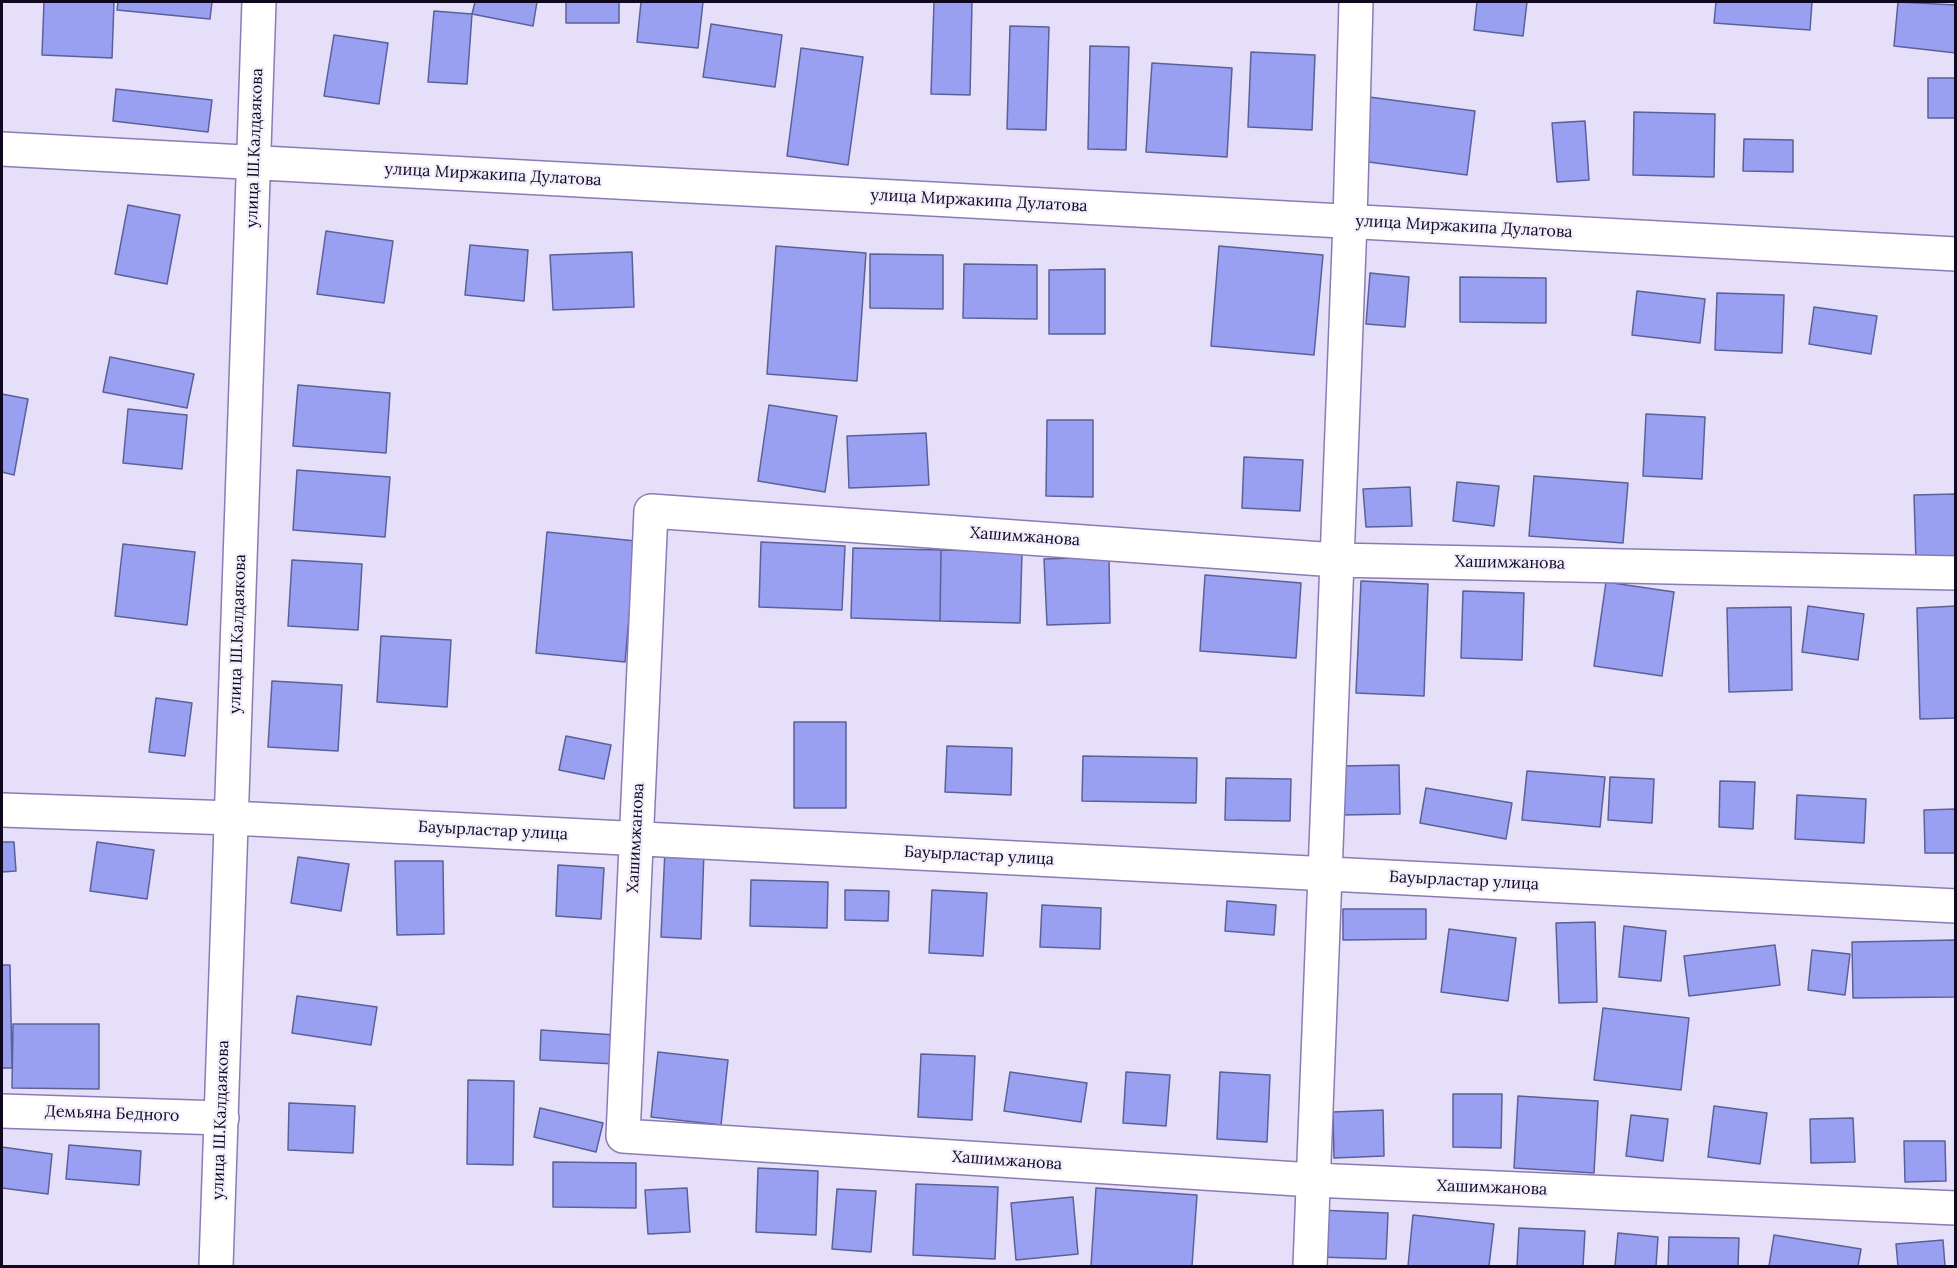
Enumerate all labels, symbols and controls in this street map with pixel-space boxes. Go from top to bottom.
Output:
street label: улица Ш.Калдаякова [243,68,267,228]
street label: улица Миржакипа Дулатова [384,160,602,190]
street label: улица Миржакипа Дулатова [870,186,1088,216]
street label: улица Миржакипа Дулатова [1355,212,1573,242]
street label: Хашимжанова [969,524,1081,550]
street label: Хашимжанова [1455,552,1565,574]
street label: улица Ш.Калдаякова [226,554,250,714]
street label: Хашимжанова [624,782,648,894]
street label: Бауырластар улица [418,817,568,845]
street label: Бауырластар улица [904,842,1054,870]
street label: Бауырластар улица [1389,867,1539,895]
street label: улица Ш.Калдаякова [209,1040,233,1200]
street label: Демьяна Бедного [44,1102,180,1126]
street label: Хашимжанова [951,1148,1063,1174]
street label: Хашимжанова [1437,1176,1547,1200]

